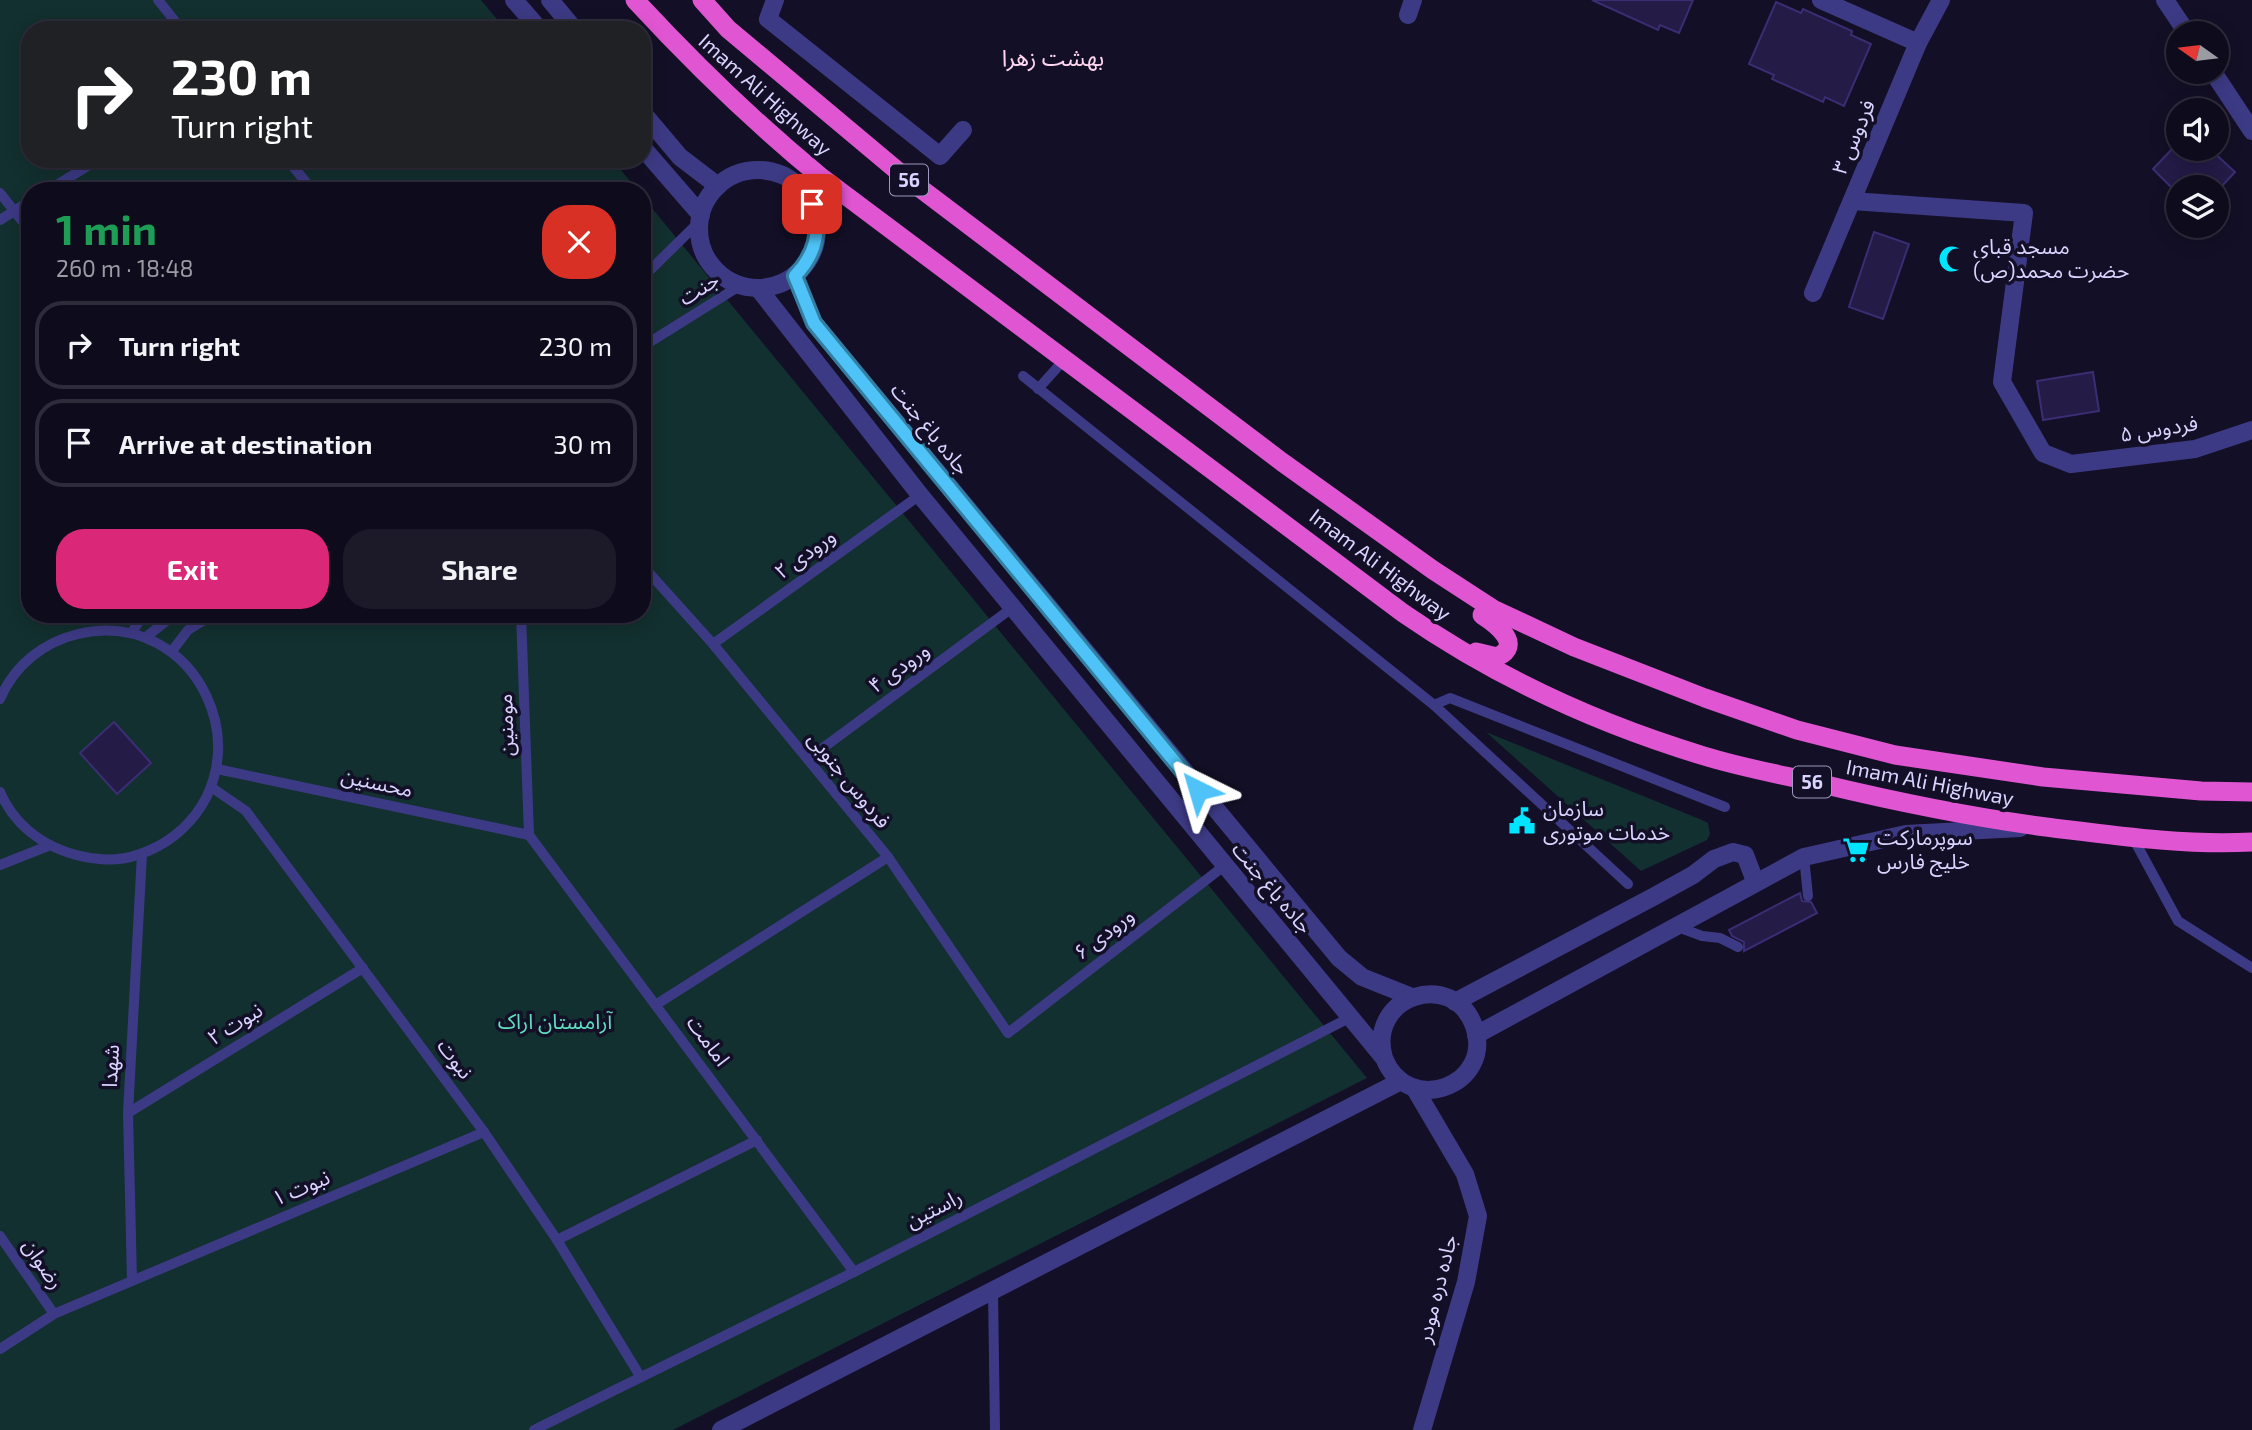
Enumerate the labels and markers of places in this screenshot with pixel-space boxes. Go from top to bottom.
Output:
pin [782,174,842,234]
place label: مسجد قبای حضرت محمد‌(ص) [1973,233,2129,283]
mosque icon: مسجد قبای حضرت محمد‌(ص) [1937,244,1967,274]
place label: سازمان خدمات موتوری [1543,795,1670,845]
public building icon: سازمان خدمات موتوری [1507,806,1537,836]
place label: سوپرمارکت خلیج فارس [1877,824,1973,877]
supermarket icon: سوپرمارکت خلیج فارس [1841,835,1871,865]

